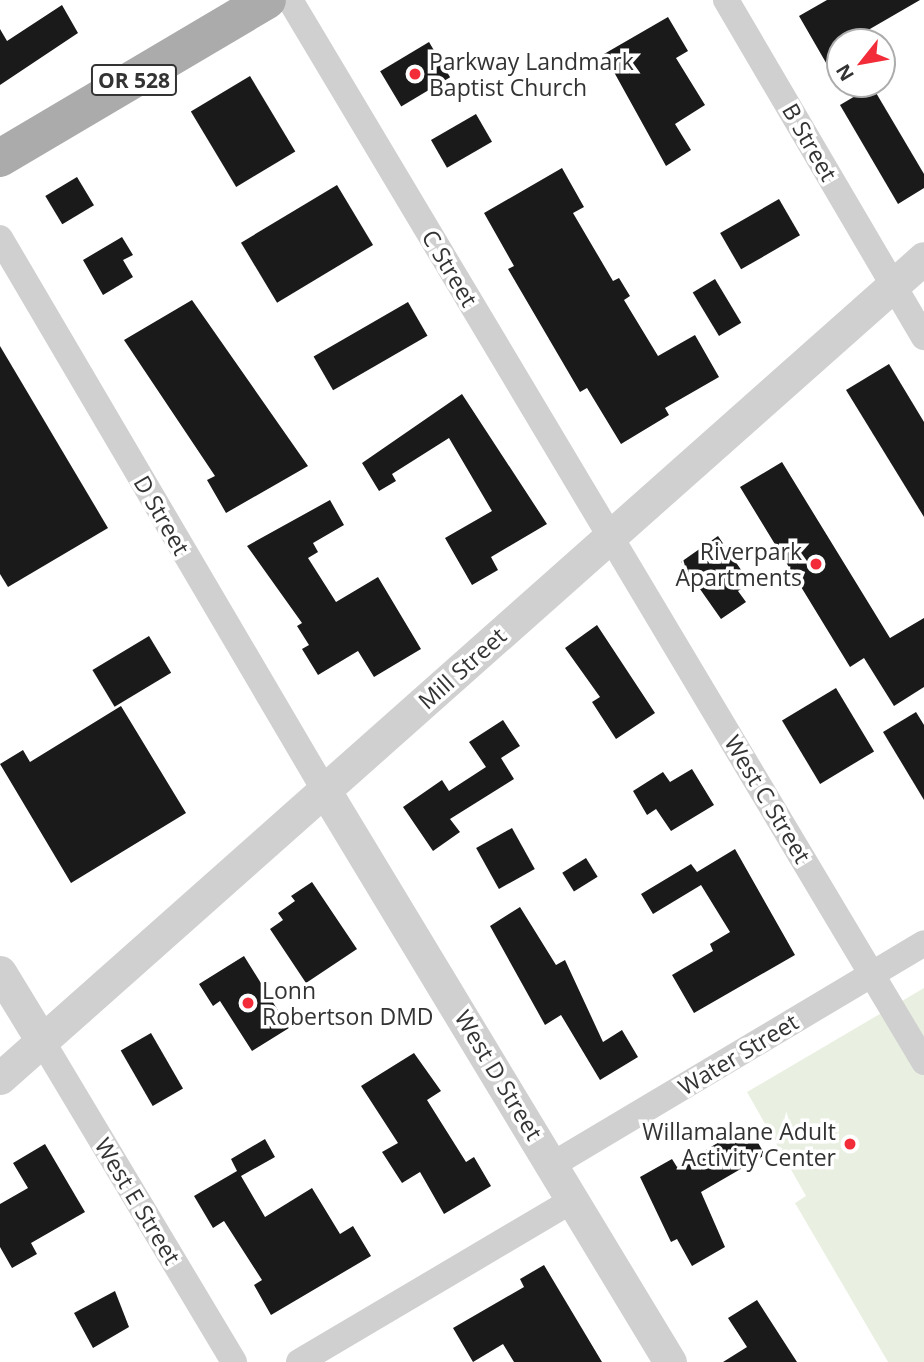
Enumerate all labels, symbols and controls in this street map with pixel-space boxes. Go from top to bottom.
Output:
north arrow [826,28,896,98]
place label: Parkway Landmark Baptist Church [429,47,634,101]
text: N [830,59,860,86]
road number: OR 528 [90,62,178,98]
marker: Parkway Landmark Baptist Church [407,66,423,82]
street label: B Street [777,98,843,186]
street label: C Street [416,225,484,311]
street label: D Street [128,470,196,560]
place label: Riverpark Apartments [676,537,802,591]
marker: Riverpark Apartments [808,556,824,572]
street label: Mill Street [413,622,511,714]
street label: West C Street [719,730,817,868]
place label: Lonn Robertson DMD [262,976,434,1030]
marker: Lonn Robertson DMD [240,995,256,1011]
street label: West D Street [450,1005,548,1145]
street label: Water Street [673,1007,803,1101]
place label: Willamalane Adult Activity Center [642,1117,836,1171]
street label: West E Street [90,1133,186,1269]
marker: Willamalane Adult Activity Center [842,1136,858,1152]

